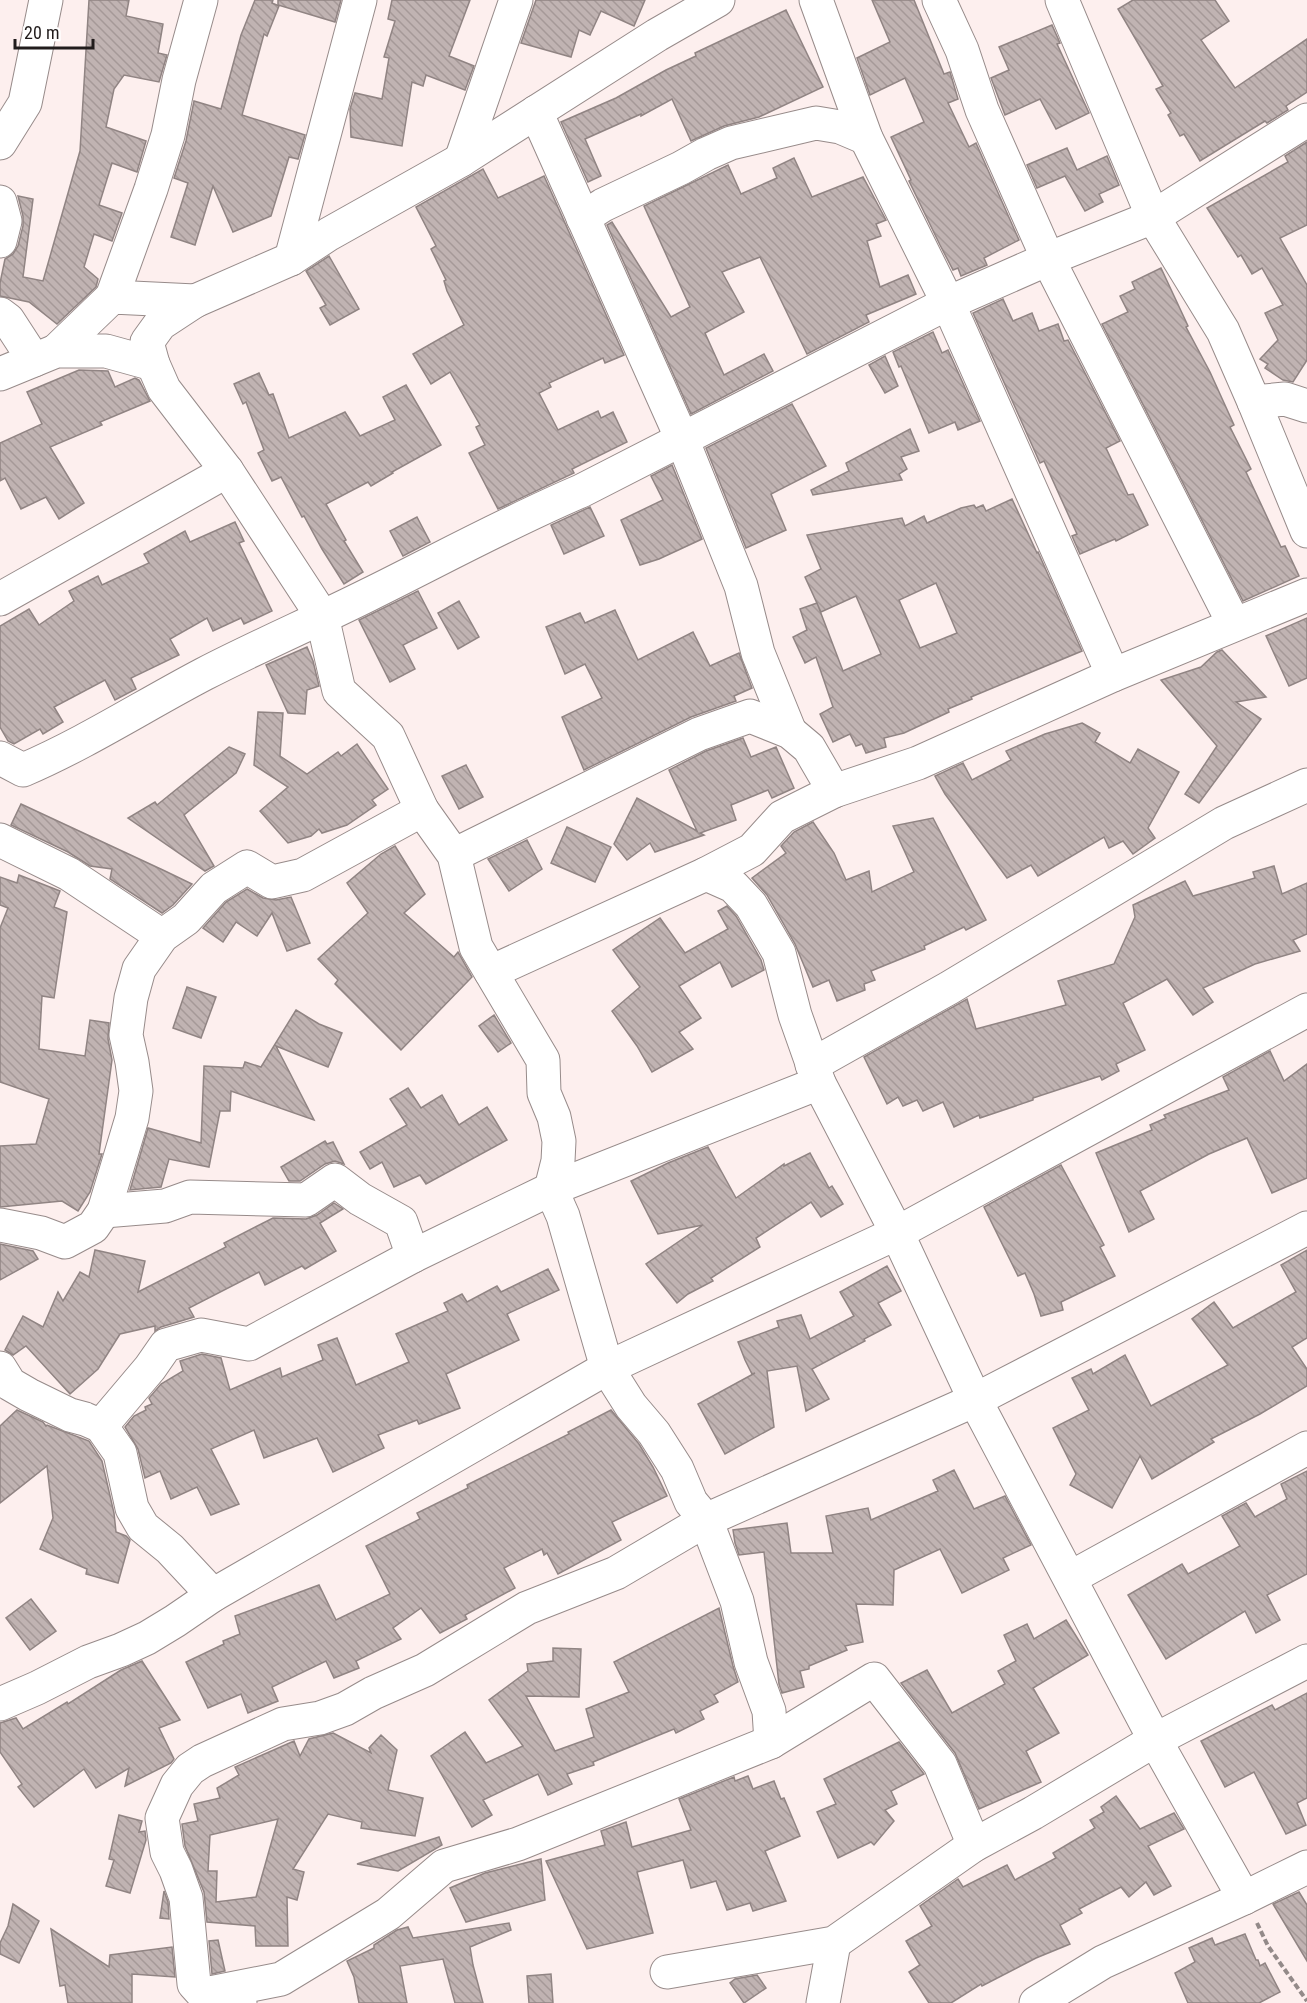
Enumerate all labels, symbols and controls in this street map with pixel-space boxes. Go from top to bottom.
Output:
scale bar [15,12,93,50]
text: 20 m [24,22,59,43]

